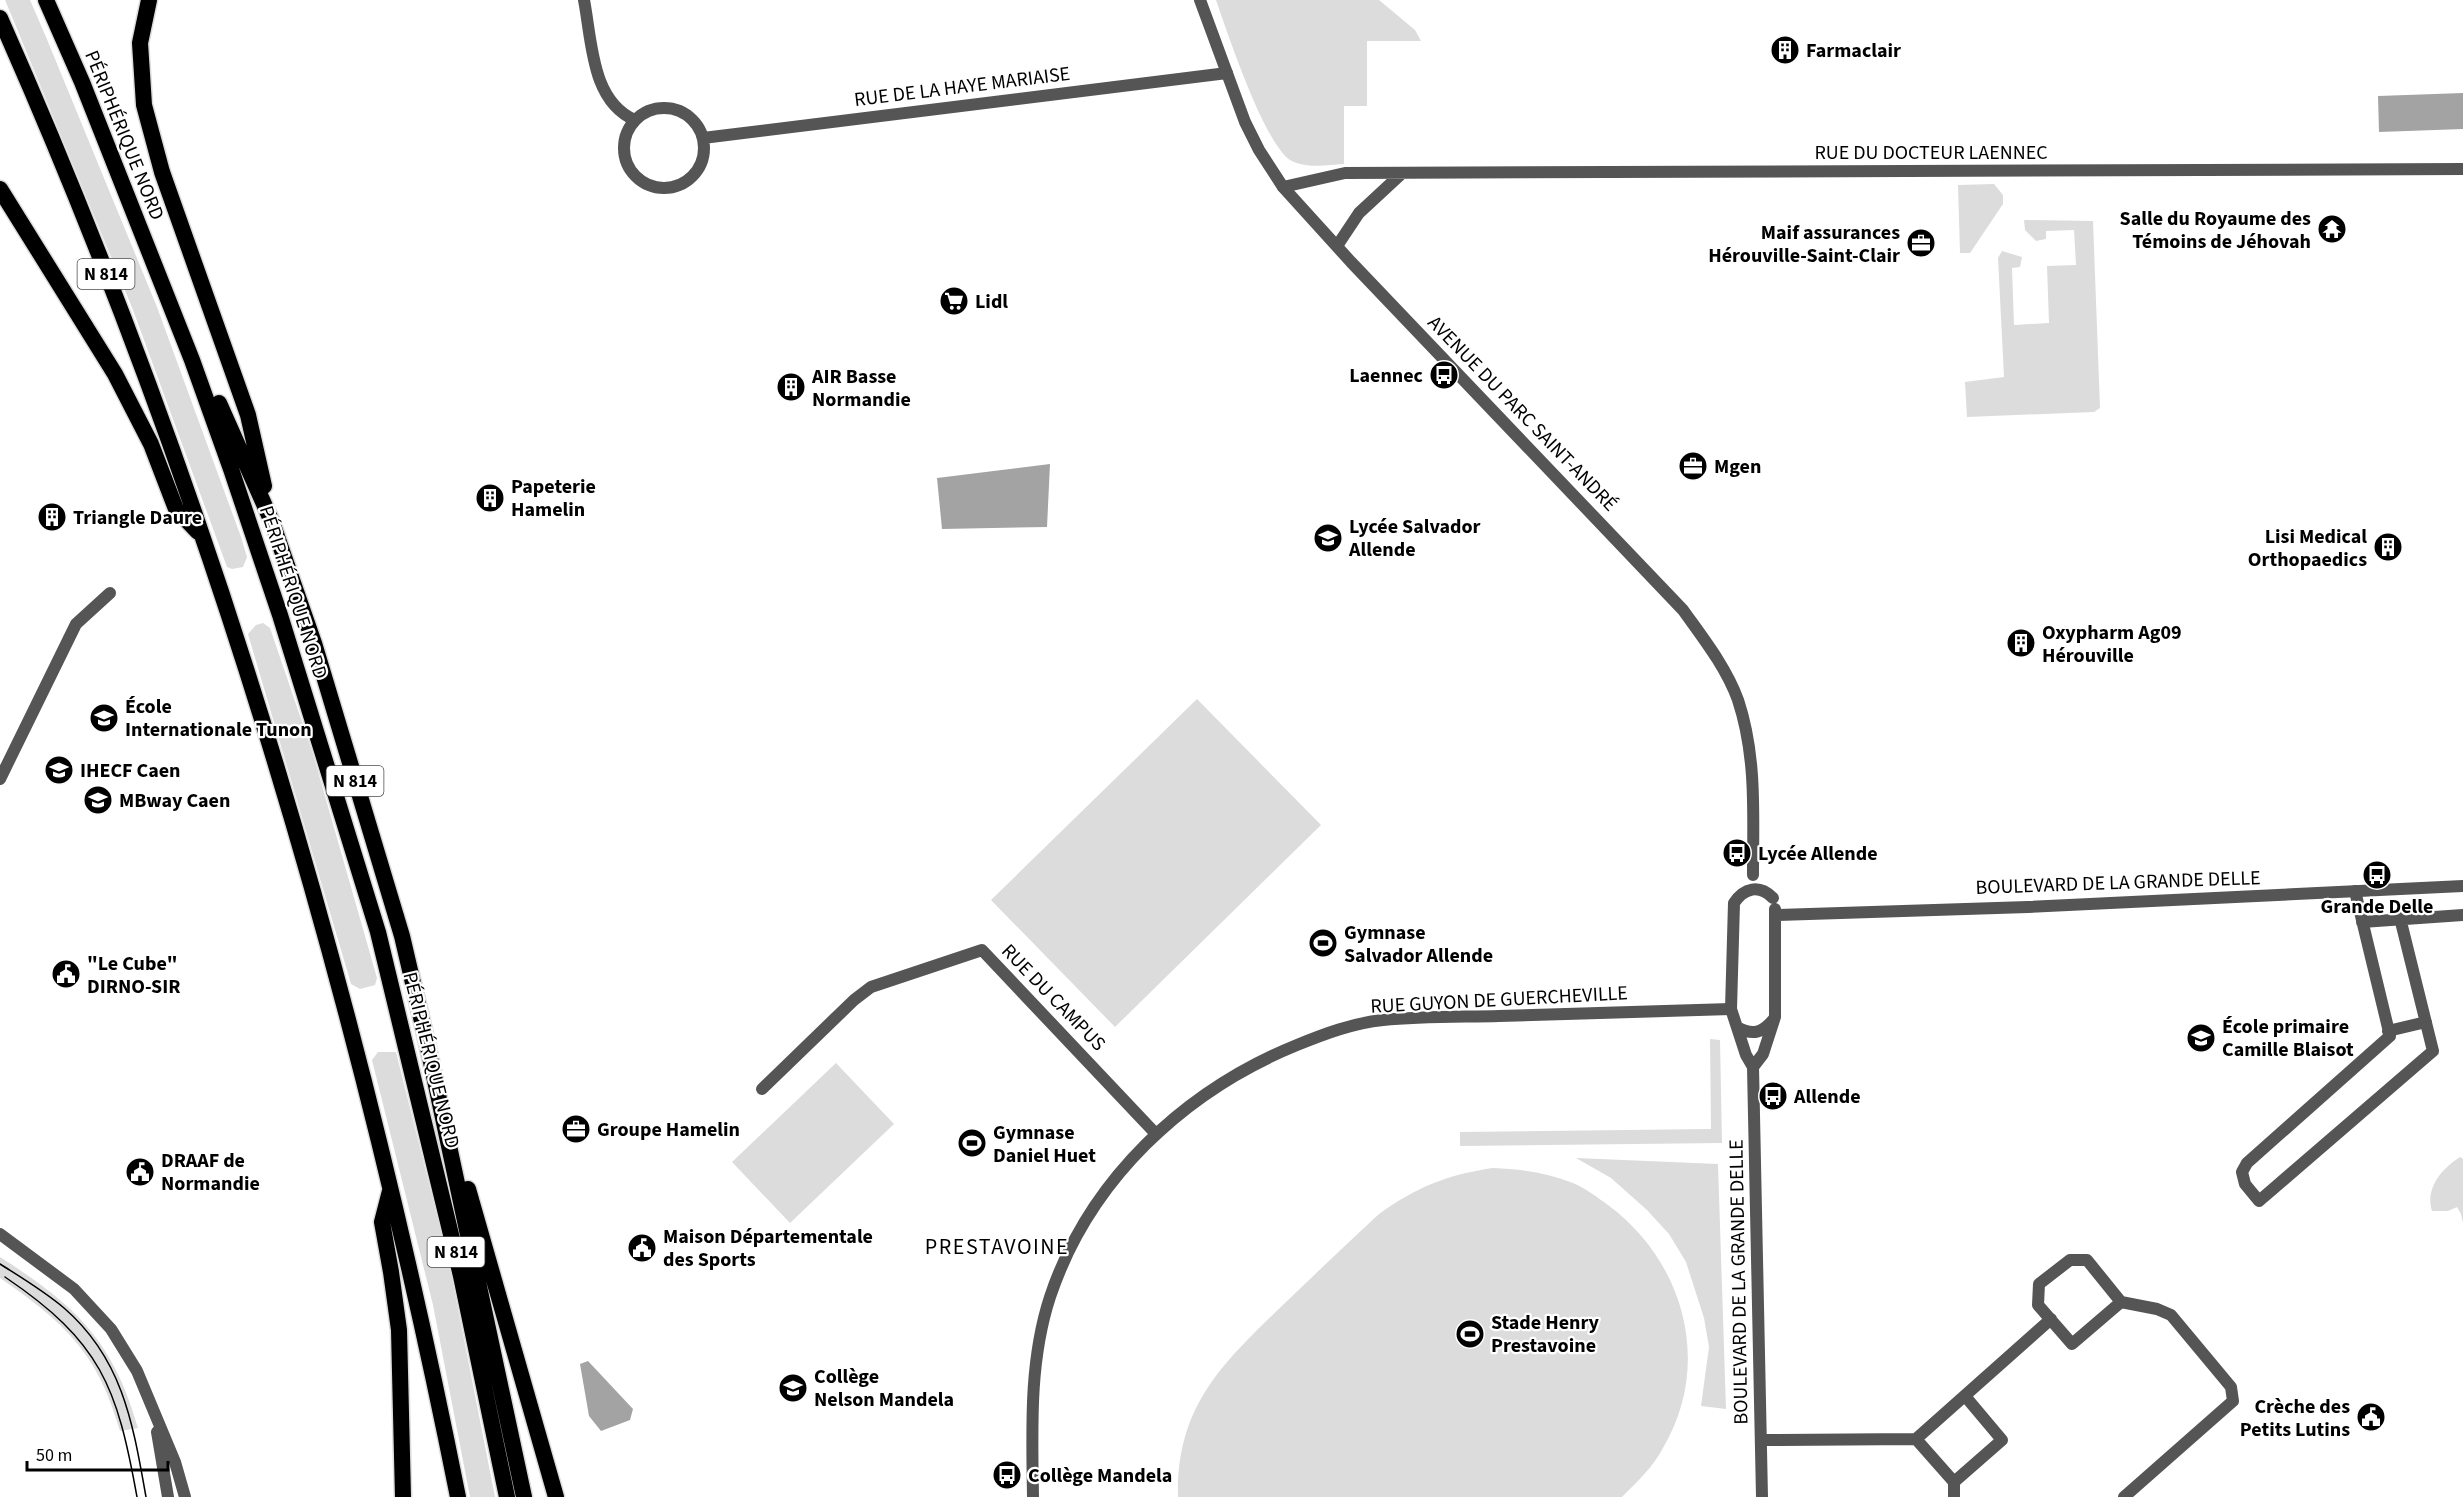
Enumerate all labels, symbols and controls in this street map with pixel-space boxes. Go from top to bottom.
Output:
building icon: Farmaclair [1769,34,1801,66]
place label: Farmaclair [1806,37,1901,65]
street label: PÉRIPHÉRIQUE NORD [77,46,171,224]
street label: RUE DE LA HAYE MARIAISE [853,60,1072,114]
street label: RUE DU DOCTEUR LAENNEC [1814,139,2048,167]
place label: Salle du Royaume des Témoins de Jéhovah [2120,205,2311,256]
temple icon: Salle du Royaume des Témoins de Jéhovah [2316,213,2348,245]
place label: Maif assurances Hérouville-Saint-Clair [1708,219,1900,270]
office icon: Maif assurances Hérouville-Saint-Clair [1905,227,1937,259]
road number: N 814 [78,259,134,289]
supermarket icon: Lidl [938,285,970,317]
place label: Lidl [975,288,1008,316]
street label: AVENUE DU PARC SAINT-ANDRÉ [1421,310,1623,518]
bus stop icon: Laennec [1428,359,1460,391]
place label: Laennec [1349,362,1423,390]
place label: AIR Basse Normandie [811,363,911,414]
building icon: AIR Basse Normandie [775,371,807,403]
office icon: Mgen [1677,450,1709,482]
place label: Mgen [1714,453,1761,481]
place label: Papeterie Hamelin [511,473,596,524]
building icon: Papeterie Hamelin [474,482,506,514]
building icon: Triangle Daure [36,501,68,533]
street label: PÉRIPHÉRIQUE NORD [252,502,334,683]
place label: Triangle Daure [73,504,202,532]
place label: Lycée Salvador Allende [1348,513,1481,564]
school or university icon: Lycée Salvador Allende [1312,522,1344,554]
place label: Lisi Medical Orthopaedics [2248,523,2367,574]
building icon: Lisi Medical Orthopaedics [2372,531,2404,563]
place label: Oxypharm Ag09 Hérouville [2042,619,2182,670]
building icon: Oxypharm Ag09 Hérouville [2005,627,2037,659]
place label: École Internationale Tunon [125,693,312,744]
school or university icon: École Internationale Tunon [88,702,120,734]
school or university icon: IHECF Caen [43,754,75,786]
place label: IHECF Caen [80,757,181,785]
road number: N 814 [326,766,384,796]
school or university icon: MBway Caen [82,784,114,816]
place label: MBway Caen [119,787,230,815]
bus stop icon: Lycée Allende [1721,837,1753,869]
place label: Lycée Allende [1758,840,1878,868]
bus stop icon: Grande Delle [2361,859,2393,891]
street label: BOULEVARD DE LA GRANDE DELLE [1975,864,2261,902]
place label: Grande Delle [2321,893,2433,921]
place label: Gymnase Salvador Allende [1344,919,1493,970]
sports icon: Gymnase Salvador Allende [1307,927,1339,959]
street label: RUE DU CAMPUS [995,938,1112,1058]
place label: "Le Cube" DIRNO-SIR [87,950,180,1001]
public building icon: "Le Cube" DIRNO-SIR [50,958,82,990]
street label: PÉRIPHÉRIQUE NORD [396,969,466,1151]
street label: RUE GUYON DE GUERCHEVILLE [1370,979,1629,1021]
place label: École primaire Camille Blaisot [2222,1013,2354,1064]
school or university icon: École primaire Camille Blaisot [2185,1022,2217,1054]
bus stop icon: Allende [1757,1080,1789,1112]
place label: Allende [1793,1083,1861,1111]
office icon: Groupe Hamelin [560,1113,592,1145]
place label: Groupe Hamelin [597,1116,740,1144]
place label: Gymnase Daniel Huet [993,1119,1096,1170]
sports icon: Gymnase Daniel Huet [956,1127,988,1159]
street label: BOULEVARD DE LA GRANDE DELLE [1723,1139,1755,1425]
place label: DRAAF de Normandie [161,1147,260,1198]
public building icon: DRAAF de Normandie [124,1156,156,1188]
place label: Maison Départementale des Sports [663,1223,873,1274]
district label: PRESTAVOINE [925,1231,1069,1263]
public building icon: Maison Départementale des Sports [626,1232,658,1264]
road number: N 814 [428,1237,484,1267]
place label: Stade Henry Prestavoine [1491,1309,1600,1360]
sports icon: Stade Henry Prestavoine [1454,1318,1486,1350]
place label: Collège Nelson Mandela [814,1363,954,1414]
school or university icon: Collège Nelson Mandela [777,1372,809,1404]
place label: Crèche des Petits Lutins [2240,1393,2350,1444]
public building icon: Crèche des Petits Lutins [2355,1401,2387,1433]
scale bar [27,1434,168,1472]
text: 50 m [36,1443,72,1468]
bus stop icon: Collège Mandela [991,1459,1023,1491]
place label: Collège Mandela [1028,1462,1172,1490]

